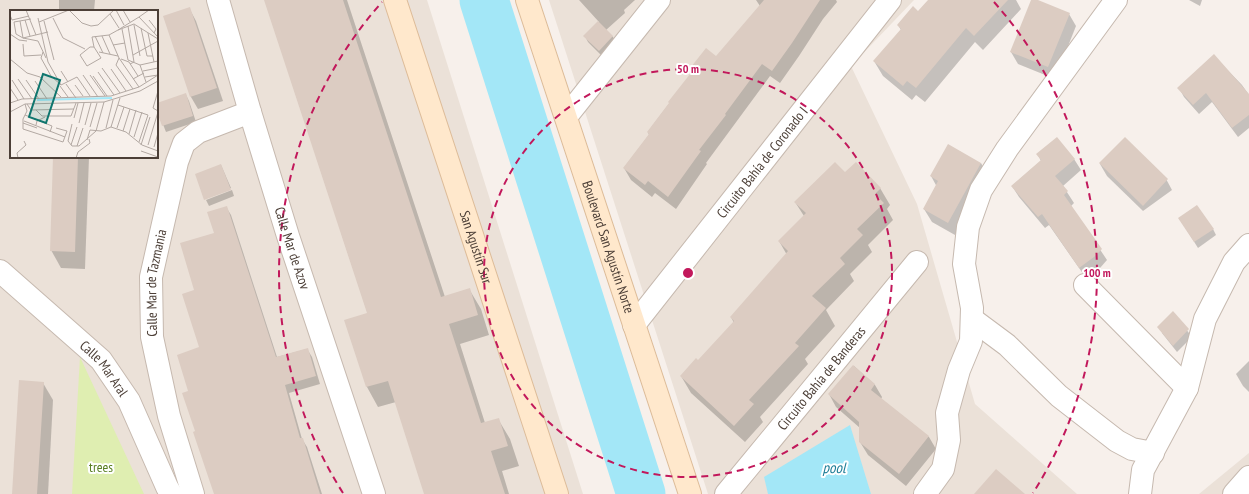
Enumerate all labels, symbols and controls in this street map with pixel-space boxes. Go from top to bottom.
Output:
inset map [10,10,158,158]
text: 50 m [677,61,699,76]
street label: Circuito Bahía de Coronado I [713,103,812,222]
street label: Boulevard San Agustín Norte [578,178,639,316]
street label: Calle Mar de Azov [271,205,314,292]
street label: San Agustín Sur [456,208,496,286]
street label: Calle Mar de Tazmania [142,228,171,337]
text: 100 m [1083,265,1111,280]
centre of rings [681,266,695,280]
street label: Circuito Bahía de Banderas [773,322,870,434]
street label: Calle Mar Aral [76,336,133,400]
park label: trees [89,458,113,476]
water label: pool [823,458,847,477]

